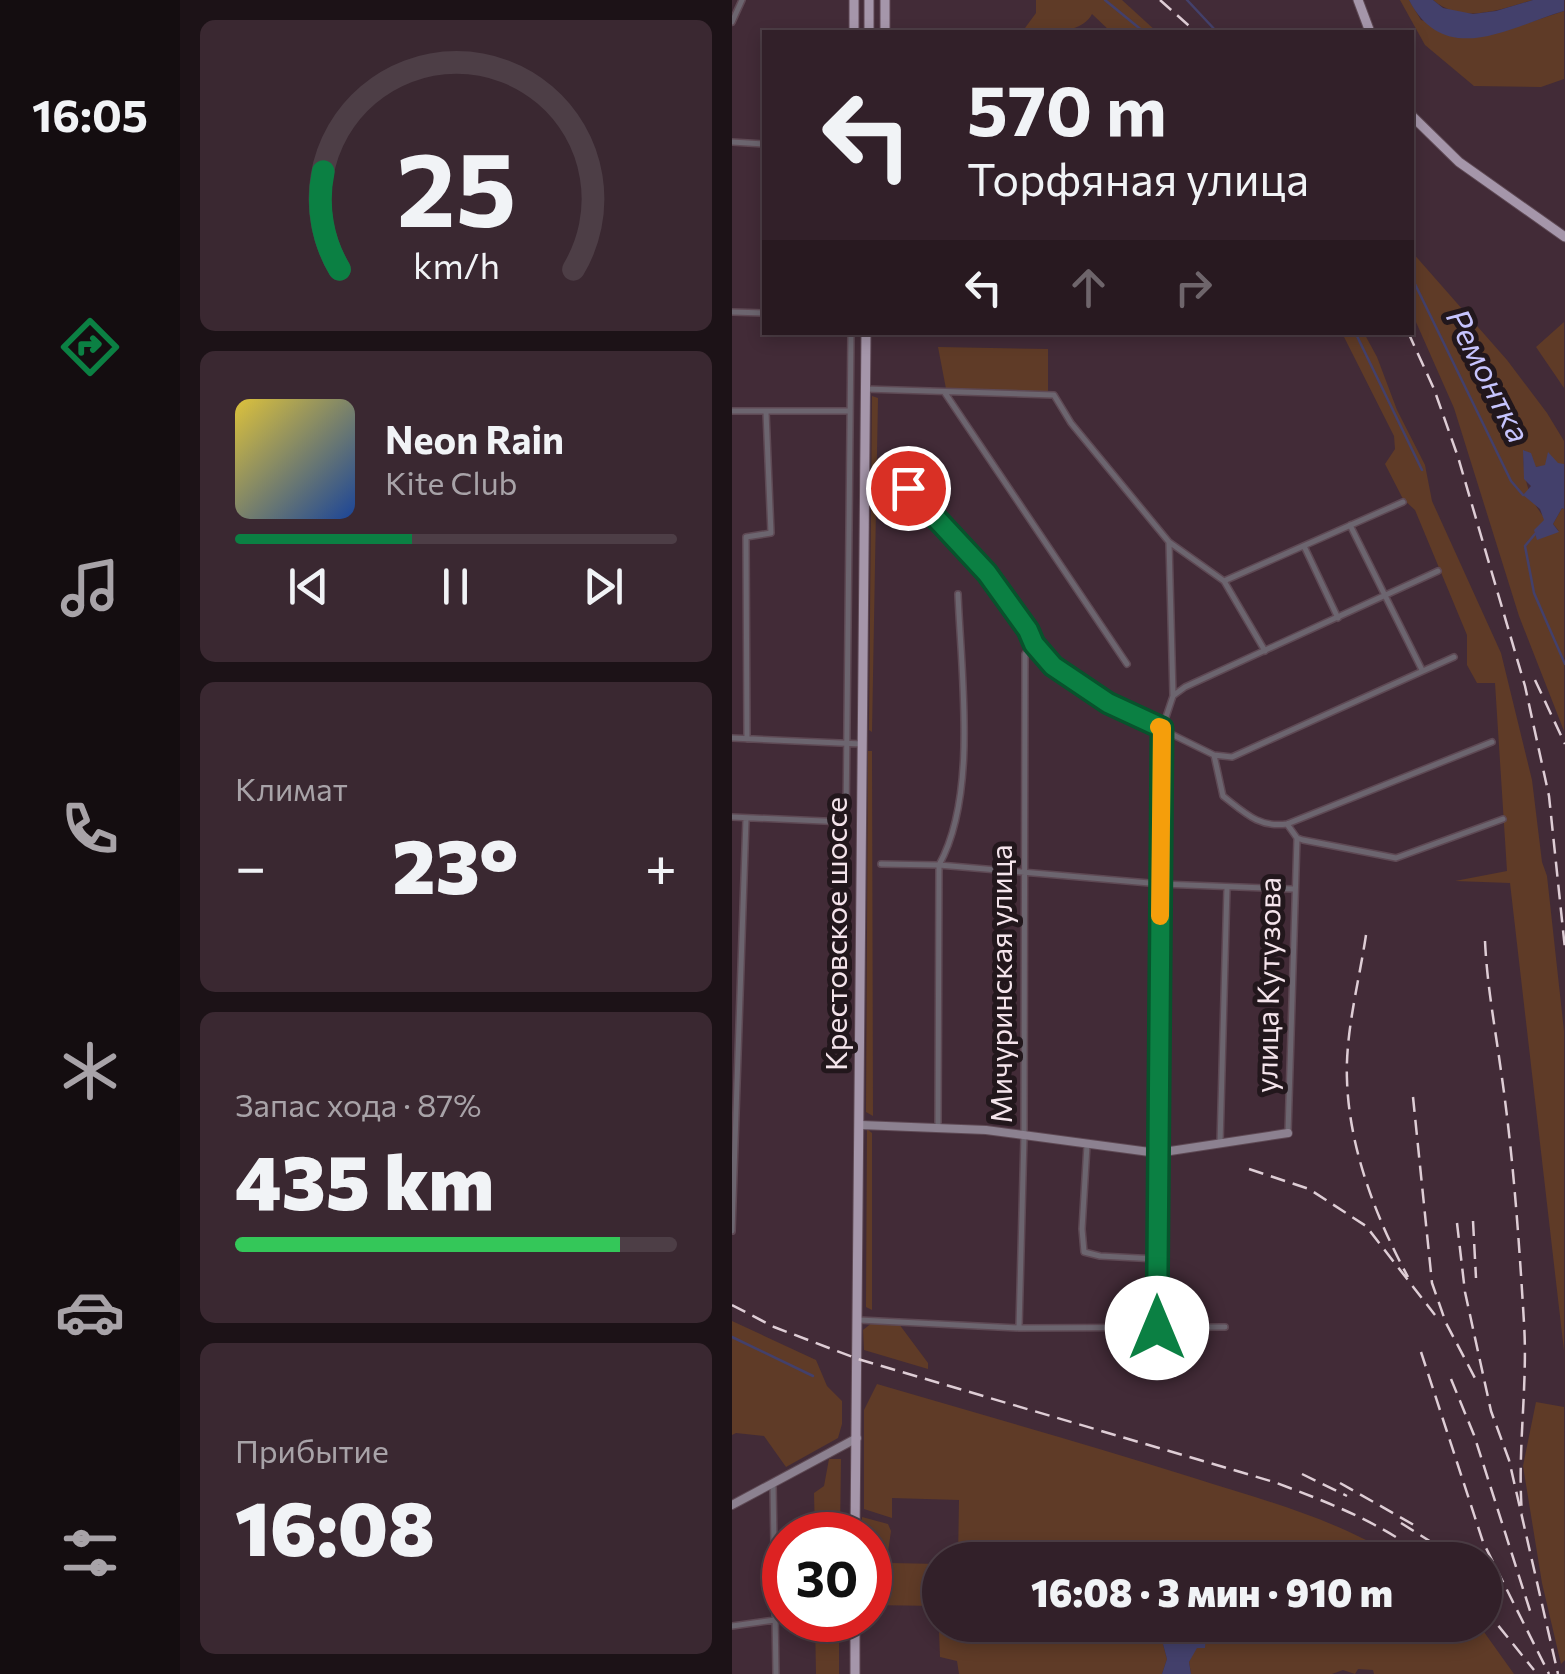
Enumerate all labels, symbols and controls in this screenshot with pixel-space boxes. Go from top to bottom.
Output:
text: 570 m [967,65,1167,150]
icon: left [802,70,932,200]
text: 16:05 [32,86,148,141]
text: 25 [396,121,516,248]
text: Торфяная улица [967,150,1309,205]
text: km/h [413,243,499,286]
icon: left [956,260,1011,315]
icon: ahead [1061,260,1116,315]
icon: right [1166,260,1221,315]
water label: Ремонтка [1439,301,1541,449]
icon: directions [55,312,125,382]
text: Neon Rain [385,415,564,462]
pin [866,446,951,531]
icon: arrive [881,461,936,516]
text: Kite Club [385,462,517,502]
icon: music [55,553,125,623]
icon: previous [281,559,336,614]
icon: pause [428,559,483,614]
icon: next [576,559,631,614]
text: Климат [235,768,348,808]
icon: phone [55,794,125,864]
street label: Крестовское шоссе [816,797,853,1071]
text: 23° [392,818,519,909]
text: − [235,831,266,898]
text: + [645,831,677,898]
street label: Мичуринская улица [981,844,1018,1124]
street label: улица Кутузова [1246,877,1287,1093]
icon: climate [55,1036,125,1106]
text: Запас хода · 87% [235,1084,481,1124]
text: 435 km [235,1134,494,1225]
position arrow [1105,1276,1209,1380]
icon: car [55,1277,125,1347]
text: Прибытие [235,1430,389,1470]
text: 16:08 [235,1480,435,1571]
speed limit sign: 30 [762,1512,892,1642]
icon: filters [55,1518,125,1588]
text: 16:08 · 3 мин · 910 m [1031,1568,1393,1615]

